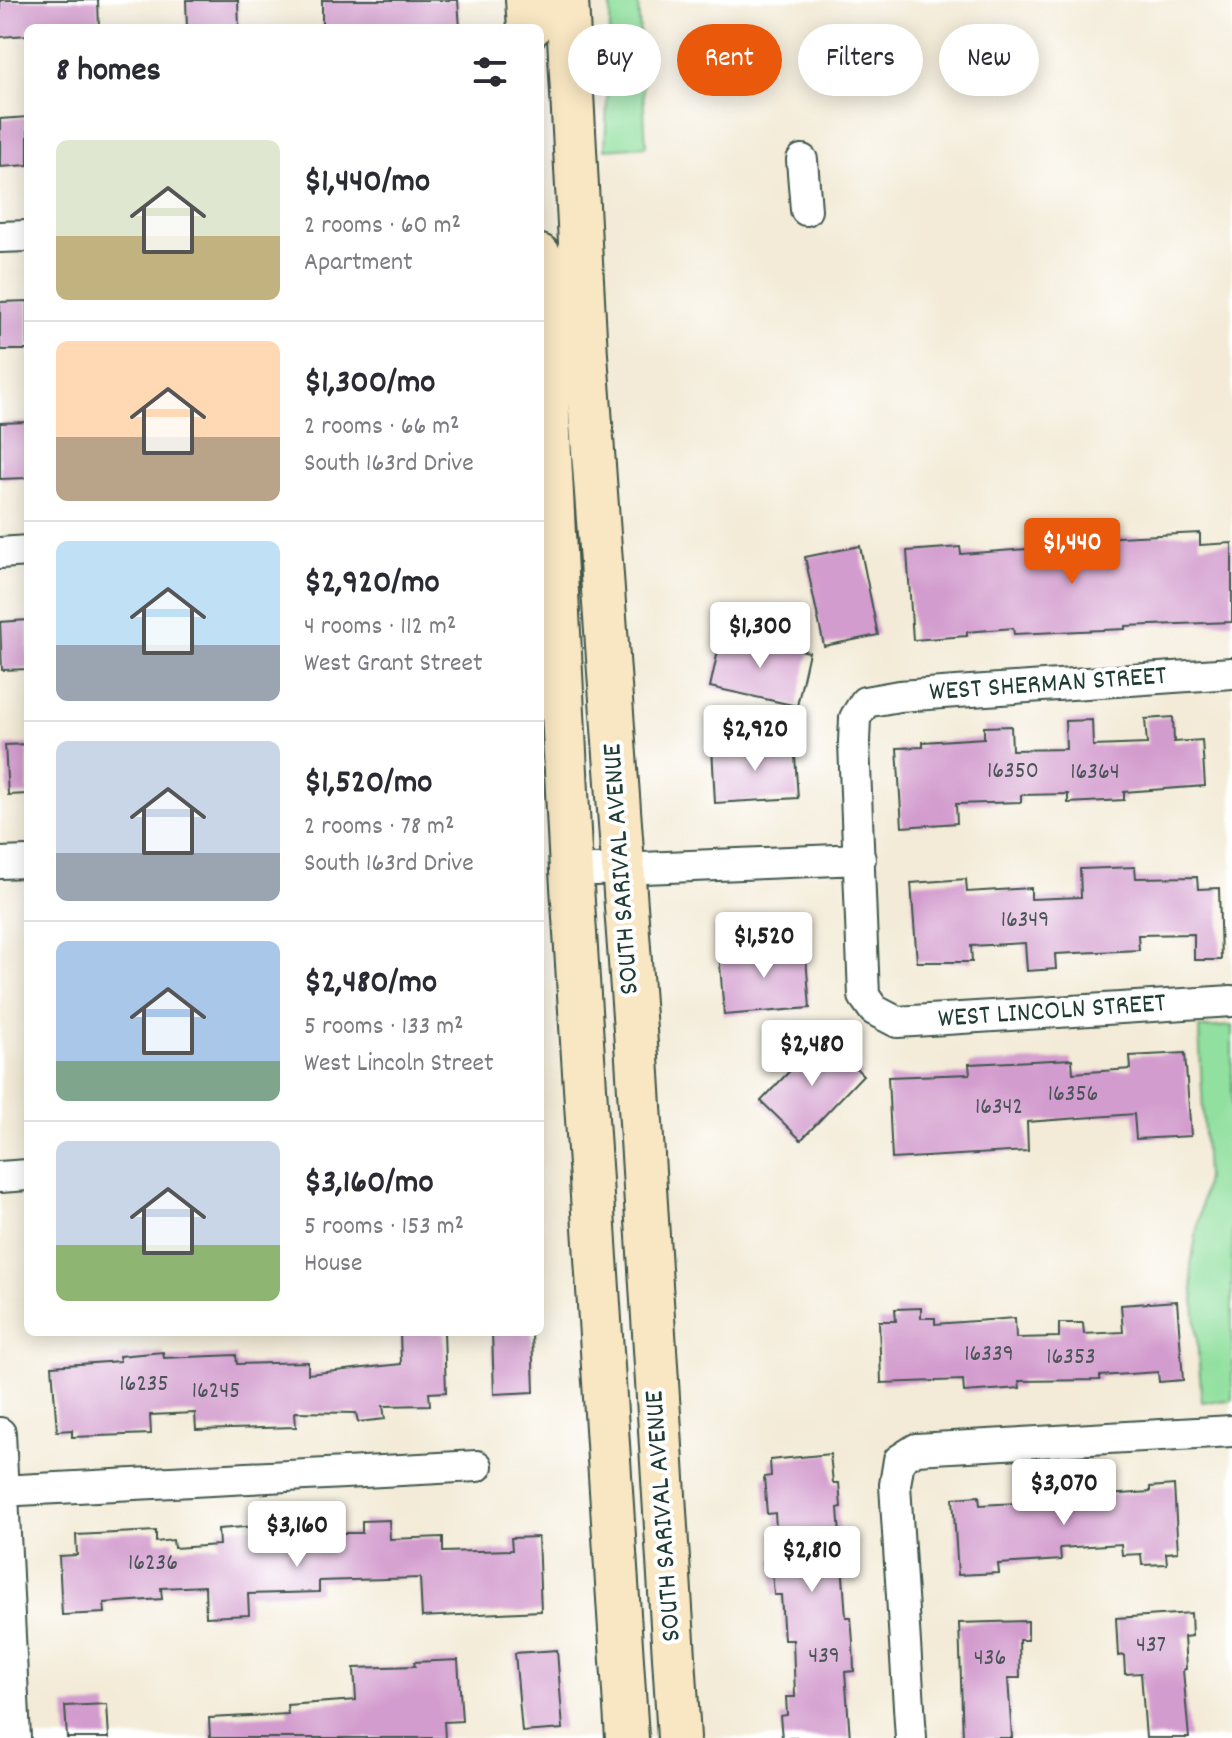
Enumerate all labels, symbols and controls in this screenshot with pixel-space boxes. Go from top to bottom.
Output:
chip: Buy [568,24,661,96]
chip: Rent [677,24,782,96]
chip: Filters [798,24,923,96]
chip: New [939,24,1039,96]
text: 8 homes [56,48,161,97]
icon: filters [468,50,512,94]
text: $1,440/mo [304,159,430,208]
icon: home [120,172,216,268]
text: 2 rooms · 60 m² [304,208,461,245]
text: Apartment [304,245,413,282]
text: $1,300/mo [304,360,435,409]
icon: home [120,373,216,469]
text: 2 rooms · 66 m² [304,409,460,446]
text: South 163rd Drive [304,446,474,483]
pin: $1,440 [1007,518,1137,586]
text: $1,440 [1042,525,1102,562]
text: $2,920/mo [304,560,440,609]
icon: home [120,573,216,669]
pin: $1,300 [695,602,825,670]
text: 4 rooms · 112 m² [304,609,456,646]
text: $1,300 [728,609,792,646]
text: West Grant Street [304,646,483,683]
street label: WEST SHERMAN STREET [928,658,1168,714]
pin: $2,920 [690,705,820,773]
text: $2,920 [722,712,788,749]
street label: SOUTH SARIVAL AVENUE [594,742,652,996]
house number: 16350 [987,755,1039,789]
house number: 16364 [1070,756,1120,790]
text: $1,520/mo [304,760,432,809]
icon: home [120,773,216,869]
text: 2 rooms · 78 m² [304,809,454,846]
text: South 163rd Drive [304,846,474,883]
house number: 16349 [1001,904,1049,938]
pin: $1,520 [699,912,829,980]
text: $1,520 [733,919,795,956]
text: $2,480/mo [304,960,437,1009]
icon: home [120,973,216,1069]
street label: WEST LINCOLN STREET [937,985,1167,1041]
text: 5 rooms · 133 m² [304,1009,464,1046]
pin: $2,480 [747,1020,877,1088]
text: $2,480 [780,1027,844,1064]
text: West Lincoln Street [304,1046,494,1083]
house number: 16356 [1048,1078,1098,1112]
house number: 16342 [975,1091,1023,1125]
text: $3,160/mo [304,1160,434,1209]
icon: home [120,1173,216,1269]
text: 5 rooms · 153 m² [304,1209,464,1246]
text: House [304,1246,362,1283]
house number: 16339 [964,1338,1014,1372]
house number: 16353 [1046,1341,1096,1375]
house number: 16235 [119,1368,169,1402]
house number: 16245 [192,1375,240,1409]
street label: SOUTH SARIVAL AVENUE [636,1389,694,1643]
pin: $3,070 [999,1459,1129,1527]
text: $3,070 [1030,1466,1098,1503]
pin: $3,160 [232,1501,362,1569]
text: $3,160 [266,1508,328,1545]
pin: $2,810 [747,1526,877,1594]
text: $2,810 [782,1533,842,1570]
house number: 16236 [128,1547,178,1581]
house number: 437 [1136,1629,1166,1663]
house number: 439 [808,1640,840,1674]
house number: 436 [974,1642,1006,1676]

